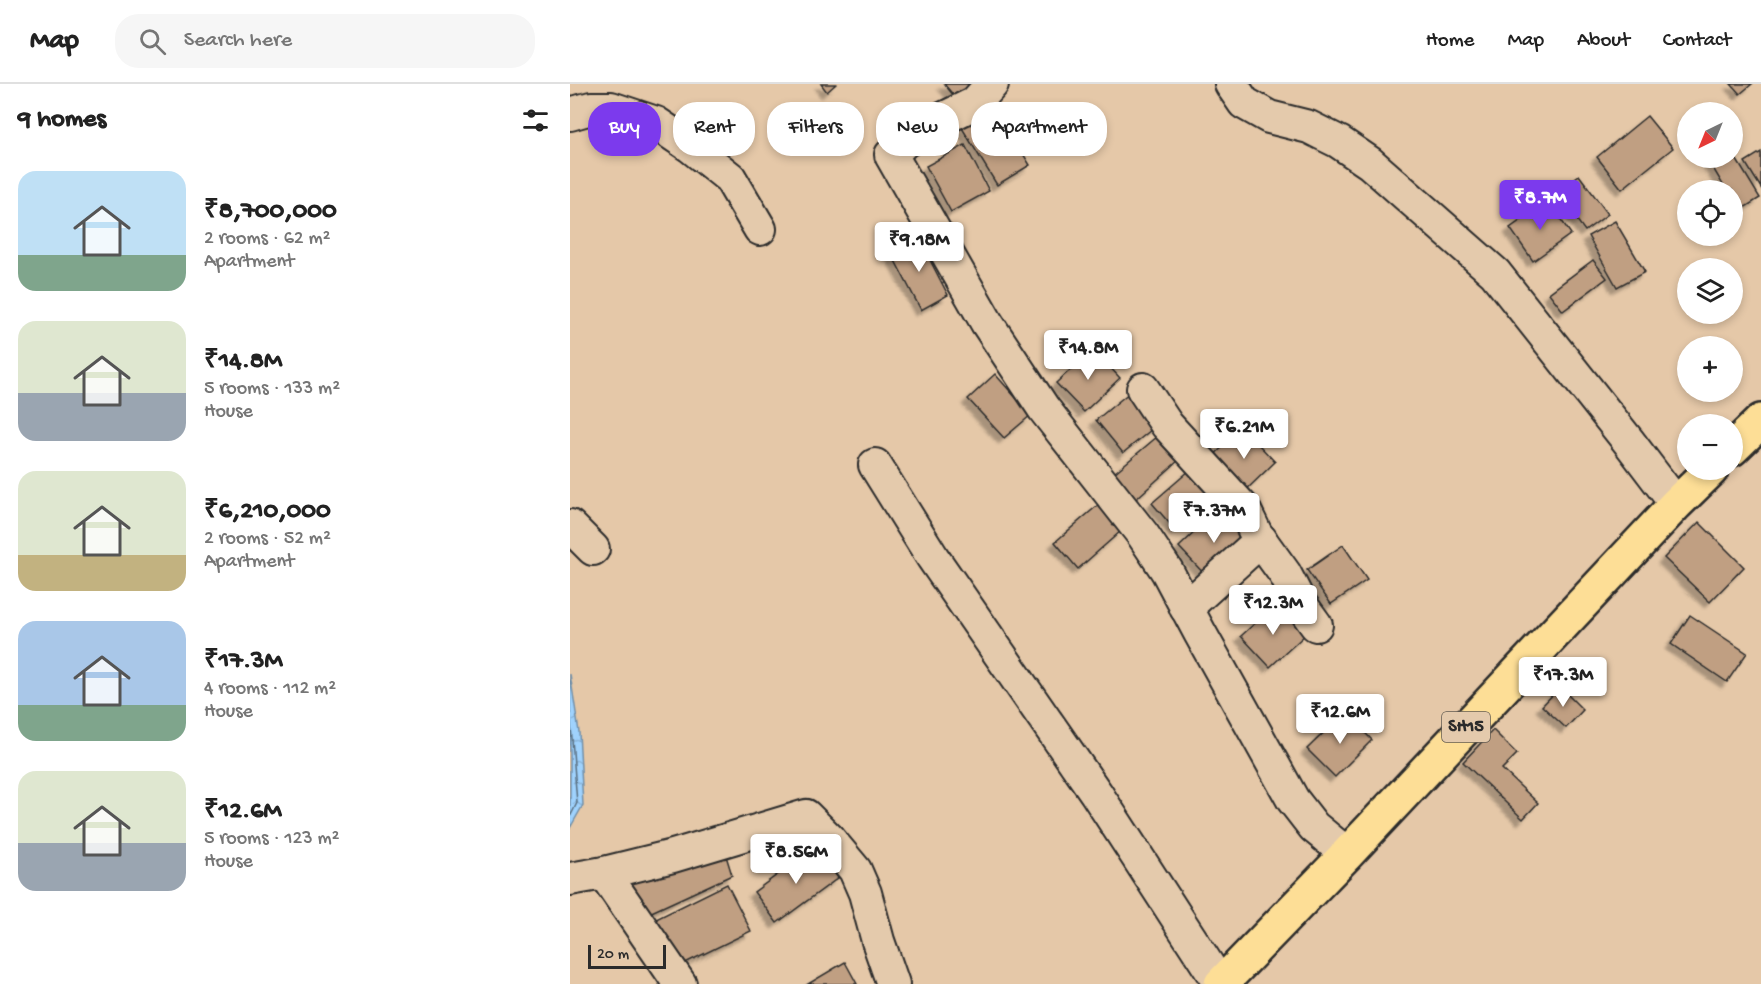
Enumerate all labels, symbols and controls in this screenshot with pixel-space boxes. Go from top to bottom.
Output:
search box [115,14,535,68]
text: Map [30,25,79,58]
icon: search [136,25,169,58]
text: Search here [184,28,292,54]
text: Home [1426,29,1474,54]
text: Map [1507,29,1544,54]
text: About [1577,29,1630,54]
text: Contact [1663,29,1731,54]
chip: Buy [588,102,661,156]
chip: Rent [673,102,755,156]
chip: Filters [767,102,864,156]
chip: New [876,102,959,156]
chip: Apartment [971,102,1107,156]
north arrow [1677,102,1743,168]
map controls [1677,102,1743,480]
icon: filters [519,104,552,137]
text: 9 homes [18,105,106,136]
pin: ₹8.7M [1498,180,1582,231]
button: locate [1677,180,1743,246]
text: ₹8.7M [1514,188,1566,211]
icon: home [66,195,138,267]
text: ₹8,700,000 [204,197,337,228]
pin: ₹9.18M [870,222,968,273]
text: 2 rooms · 62 m² [204,228,331,251]
text: ₹9.18M [889,230,949,253]
text: Apartment [204,251,294,274]
button: layers [1677,258,1743,324]
pin: ₹14.8M [1039,330,1137,381]
button: + [1677,336,1743,402]
text: ₹14.8M [1058,338,1118,361]
icon: home [66,345,138,417]
text: ₹14.8M [204,347,282,378]
text: 5 rooms · 133 m² [204,378,340,401]
text: House [204,401,253,424]
pin: ₹6.21M [1195,409,1293,460]
button: − [1677,414,1743,480]
text: ₹6.21M [1214,417,1274,440]
pin: ₹7.37M [1165,493,1263,544]
icon: home [66,495,138,567]
text: ₹6,210,000 [204,497,331,528]
text: ₹7.37M [1183,501,1245,524]
text: 2 rooms · 52 m² [204,528,331,551]
text: Apartment [204,551,294,574]
pin: ₹12.3M [1224,585,1322,636]
text: ₹12.3M [1243,593,1303,616]
icon: home [66,645,138,717]
text: ₹17.3M [204,647,283,678]
pin: ₹17.3M [1514,657,1612,708]
text: ₹17.3M [1533,665,1593,688]
text: 4 rooms · 112 m² [204,678,336,701]
pin: ₹12.6M [1291,694,1389,745]
text: House [204,701,253,724]
text: ₹12.6M [1310,702,1370,725]
road number: SH15 [1442,712,1490,742]
icon: home [66,795,138,867]
text: ₹12.6M [204,797,282,828]
text: 5 rooms · 123 m² [204,828,340,851]
pin: ₹8.56M [747,834,845,885]
text: ₹8.56M [764,842,828,865]
text: House [204,851,253,874]
scale bar [588,942,666,970]
text: 20 m [597,946,629,965]

